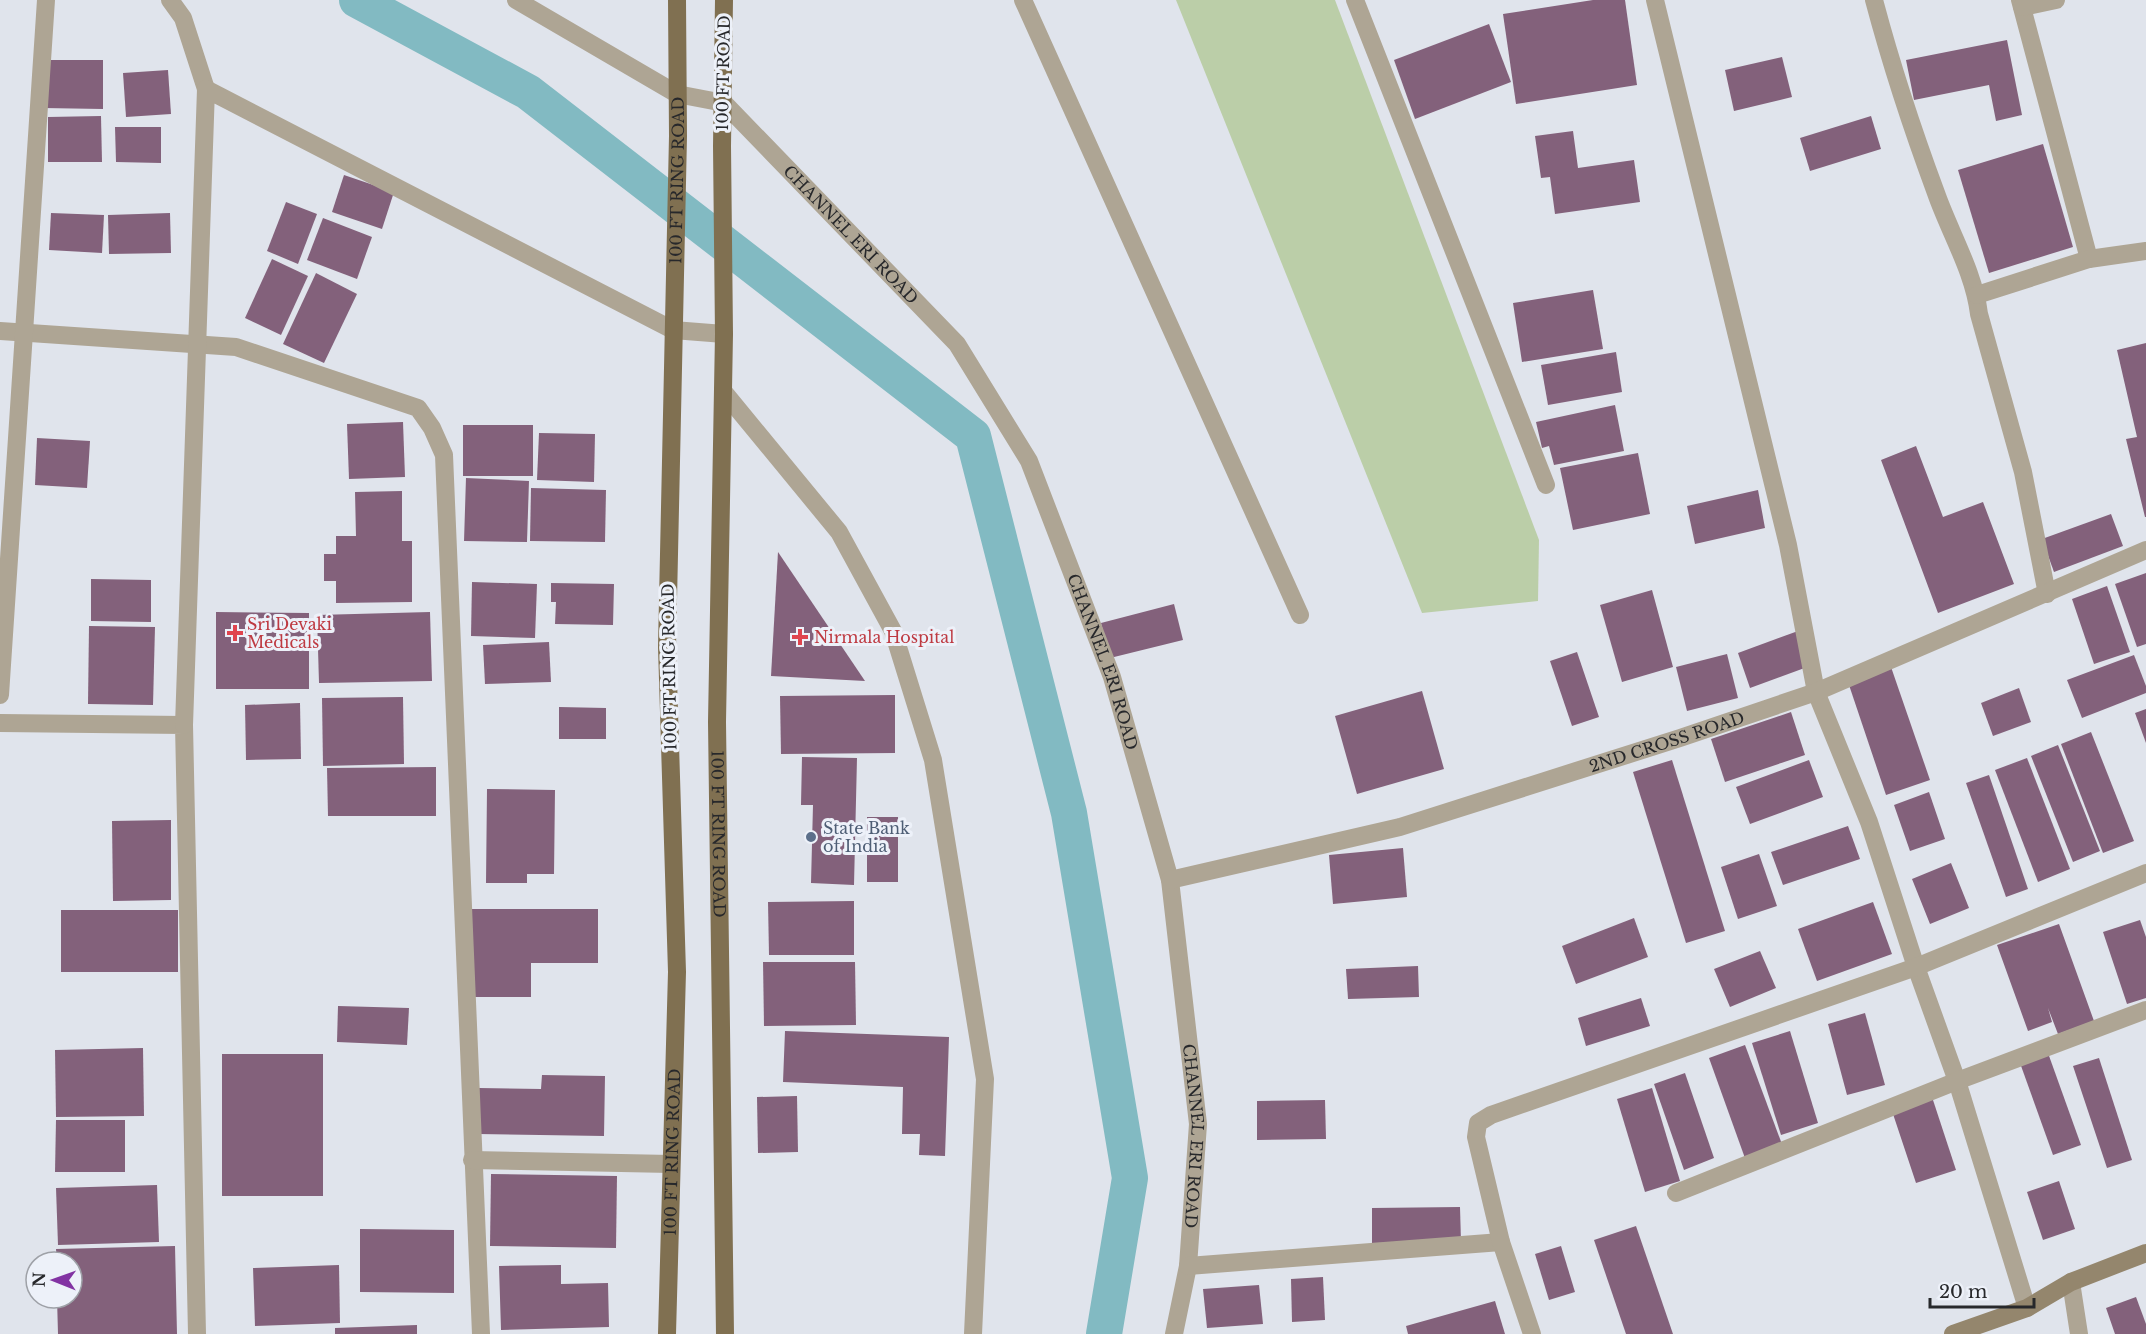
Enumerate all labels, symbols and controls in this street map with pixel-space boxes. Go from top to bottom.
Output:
street label: 100 FT ROAD [712,15,734,131]
street label: 100 FT RING ROAD [665,97,688,264]
street label: CHANNEL ERI ROAD [779,161,923,308]
street label: CHANNEL ERI ROAD [1063,571,1142,752]
street label: 100 FT RING ROAD [658,583,680,751]
place label: Sri Devaki Medicals [247,614,332,652]
marker: Sri Devaki Medicals [228,626,242,640]
place label: Nirmala Hospital [814,627,954,647]
marker: Nirmala Hospital [791,628,809,646]
street label: 2ND CROSS ROAD [1587,707,1747,776]
street label: 100 FT RING ROAD [707,750,730,918]
place label: State Bank of India [823,818,910,856]
marker: State Bank of India [804,830,818,844]
street label: CHANNEL ERI ROAD [1179,1043,1208,1229]
street label: 100 FT RING ROAD [660,1068,684,1236]
north arrow [24,1250,84,1310]
scale bar [1930,1271,2034,1309]
text: N [29,1272,49,1287]
text: 20 m [1939,1281,1987,1303]

